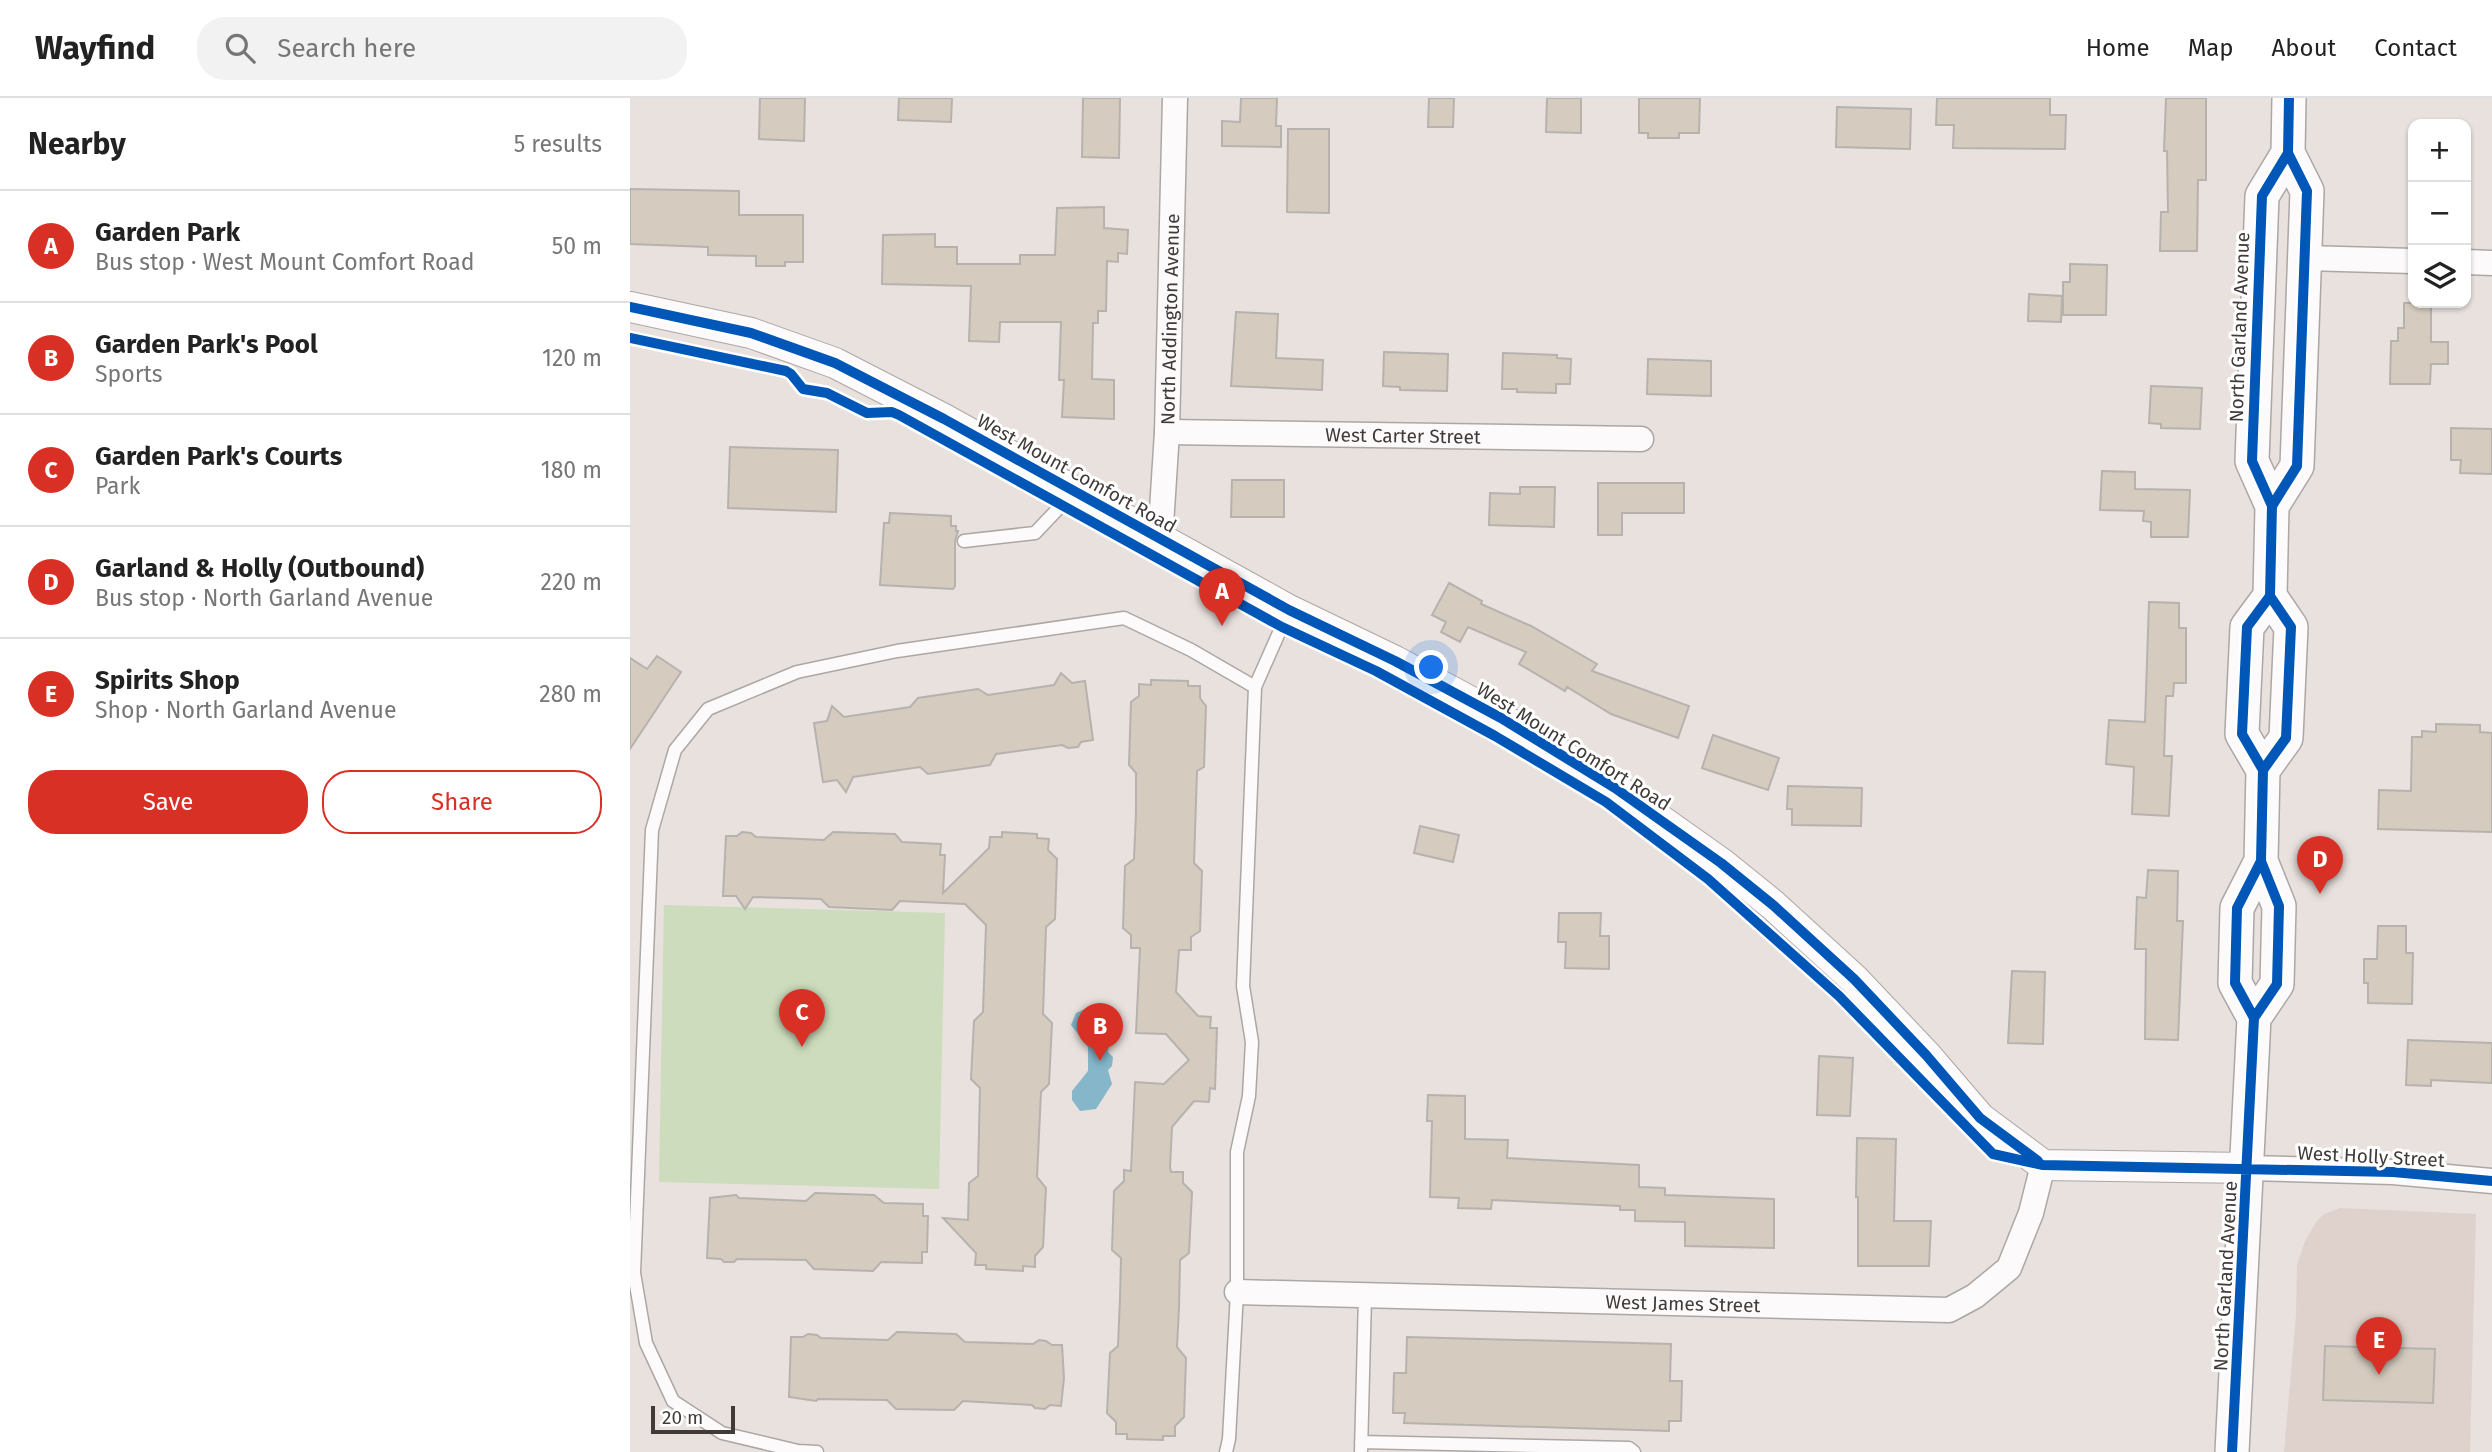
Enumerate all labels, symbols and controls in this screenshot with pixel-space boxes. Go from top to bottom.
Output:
search box [197,17,687,80]
text: Wayfind [35,28,155,68]
icon: search [221,29,259,67]
text: Search here [277,33,416,64]
text: Home [2086,34,2150,62]
text: Map [2188,34,2234,62]
text: About [2272,34,2336,62]
text: Contact [2374,34,2457,62]
map controls [2408,119,2471,308]
button: + [2408,119,2471,182]
text: Nearby [28,126,126,162]
text: 5 results [514,130,602,158]
button: − [2408,182,2471,245]
street label: North Addington Avenue [1156,213,1184,425]
text: Garden Park [95,217,240,248]
street label: North Garland Avenue [2225,231,2254,423]
text: A [44,232,58,260]
text: 50 m [552,232,602,260]
button: layers [2408,245,2471,308]
text: Bus stop · West Mount Comfort Road [95,248,475,276]
text: Garden Park's Pool [95,329,318,360]
text: B [44,344,58,372]
text: 120 m [542,344,602,372]
text: Sports [95,360,163,388]
street label: West Mount Comfort Road [973,409,1181,538]
street label: West Carter Street [1325,423,1481,449]
text: Garden Park's Courts [95,441,342,472]
text: C [44,456,58,484]
text: 180 m [541,456,602,484]
text: Park [95,472,140,500]
text: Garland & Holly (Outbound) [95,553,424,584]
text: D [44,568,58,596]
text: 220 m [541,568,602,596]
pin: A [1199,568,1245,626]
text: Bus stop · North Garland Avenue [95,584,433,612]
your location [1414,650,1448,684]
text: Spirits Shop [95,665,240,696]
street label: West Mount Comfort Road [1472,677,1675,816]
text: E [45,680,57,708]
text: 280 m [539,680,602,708]
text: Shop · North Garland Avenue [95,696,396,724]
button: Save [28,770,308,834]
button: Share [322,770,602,834]
pin: D [2297,836,2343,894]
pin: C [779,989,825,1047]
pin: B [1077,1003,1123,1061]
street label: West Holly Street [2297,1141,2445,1172]
street label: North Garland Avenue [2209,1180,2242,1372]
street label: West James Street [1605,1290,1761,1317]
pin: E [2356,1317,2402,1375]
scale bar [651,1403,735,1435]
text: 20 m [662,1406,703,1429]

